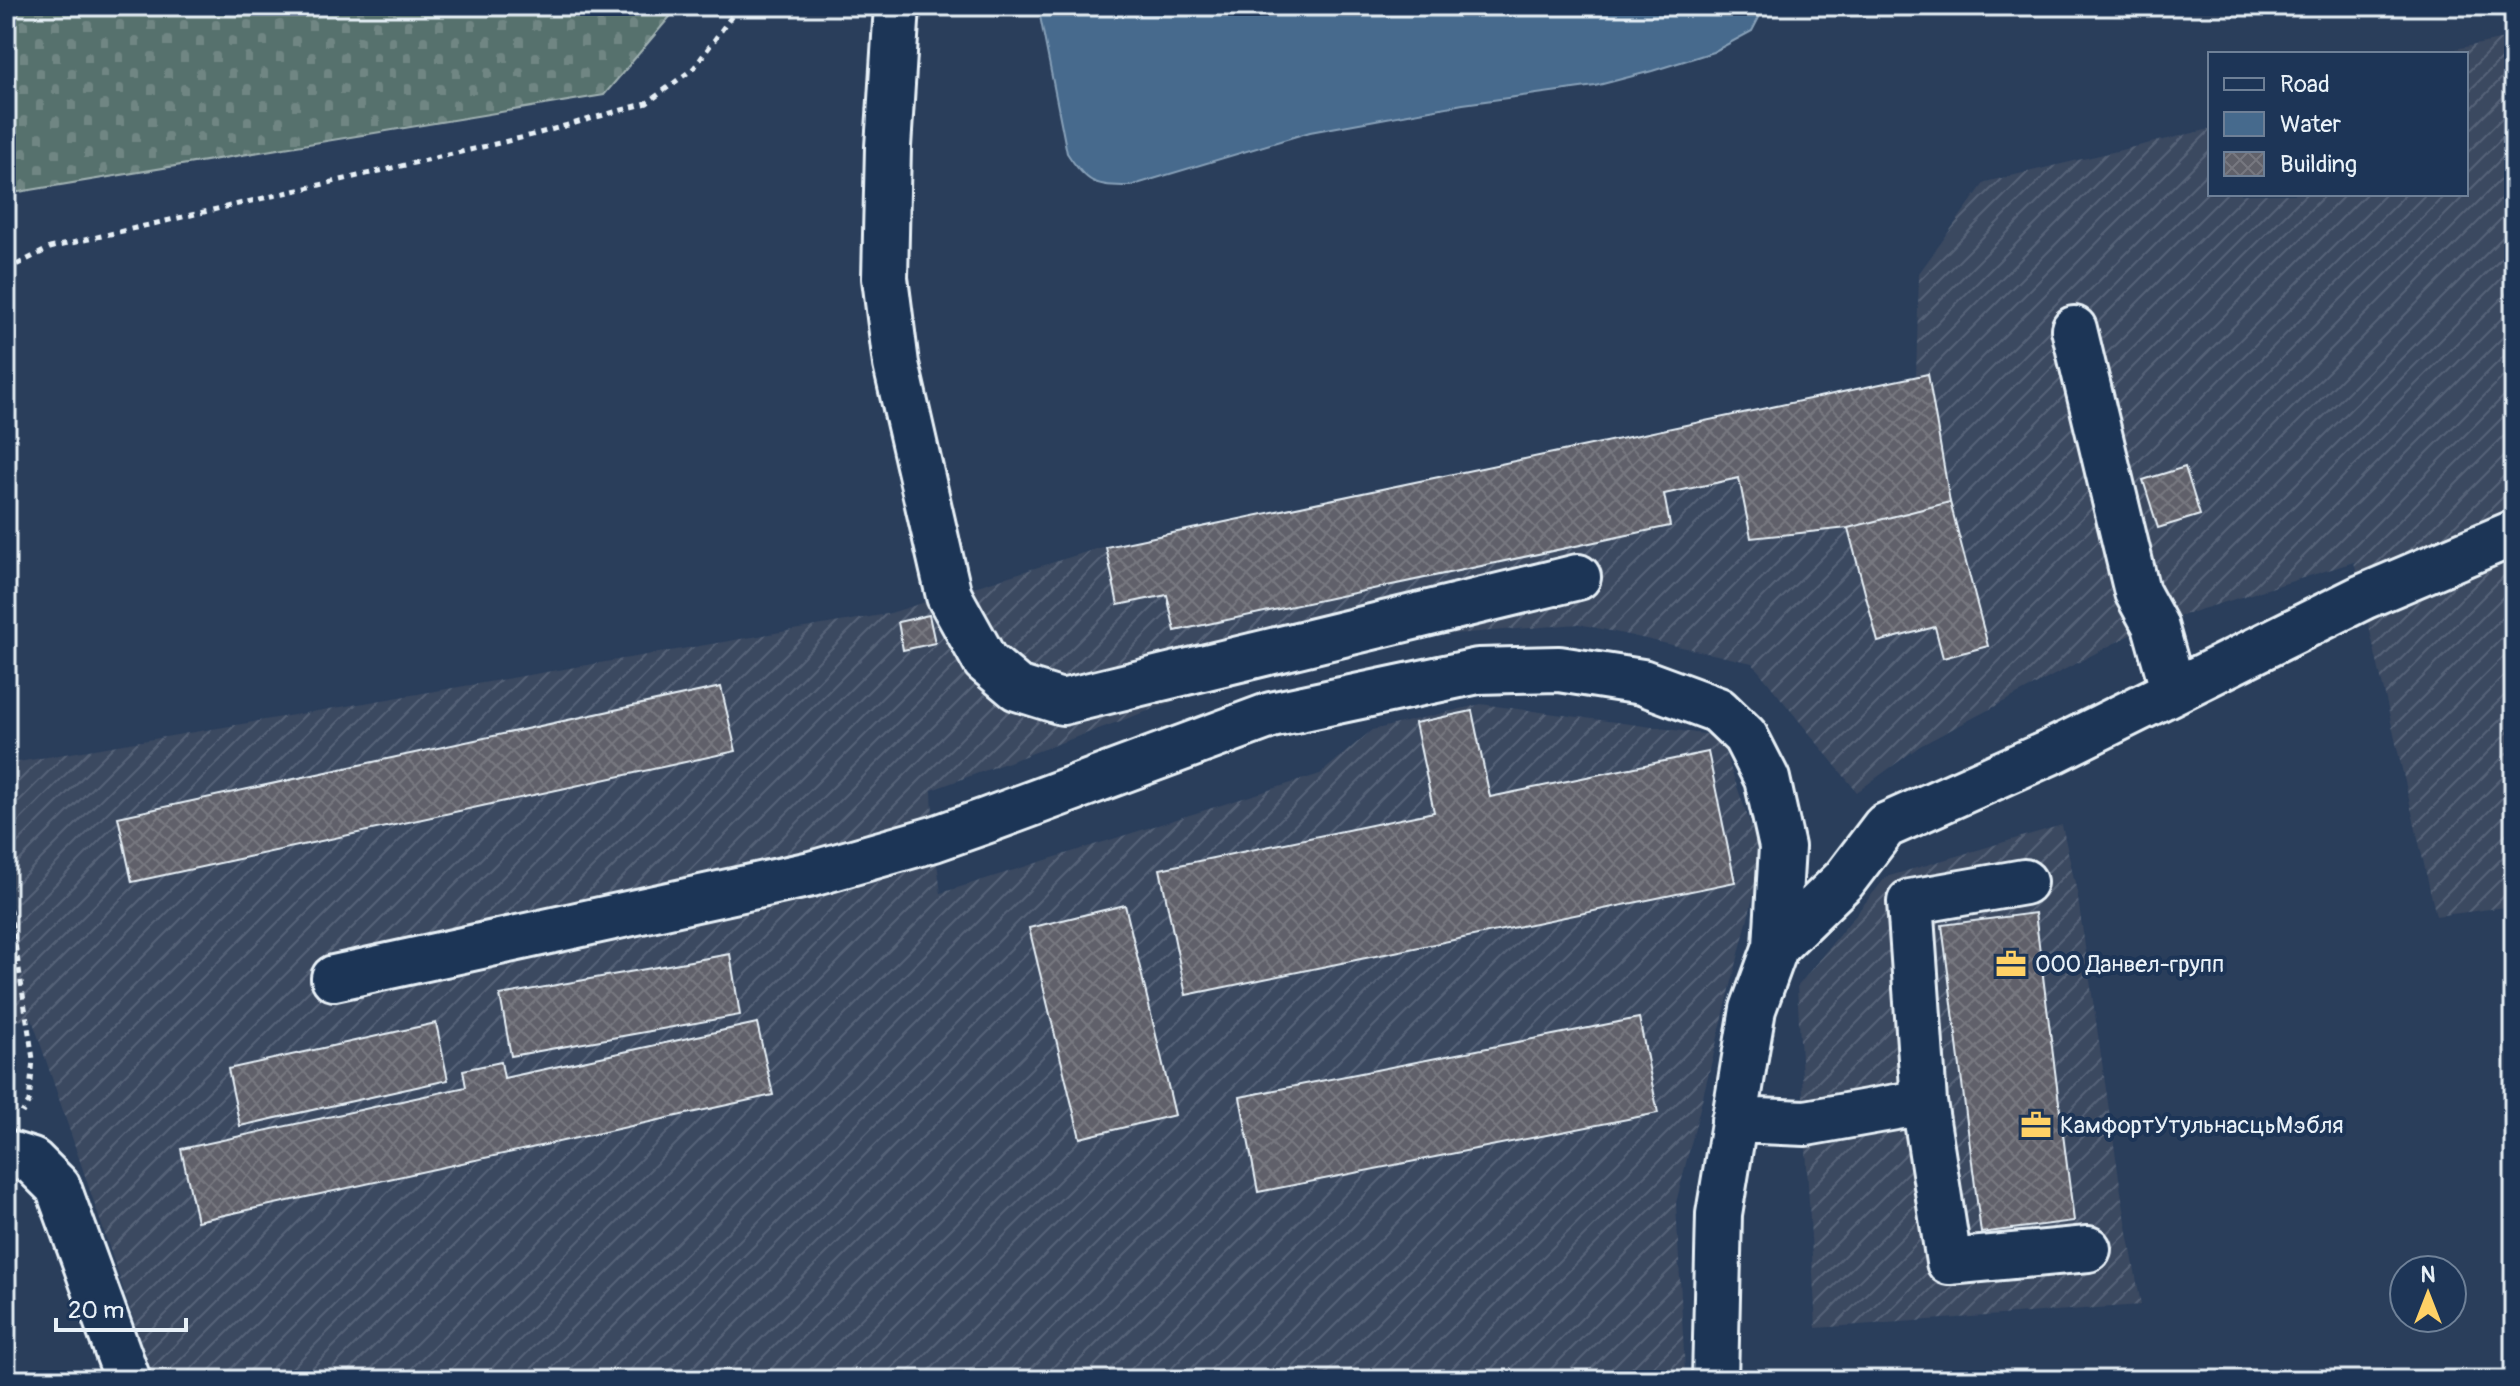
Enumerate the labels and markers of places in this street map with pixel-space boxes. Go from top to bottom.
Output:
office icon: ООО Данвел-групп [1994,947,2028,981]
place label: ООО Данвел-групп [2035,950,2224,979]
office icon: КамфортУтульнасцьМэбля [2019,1108,2053,1142]
place label: КамфортУтульнасцьМэбля [2060,1111,2344,1140]

